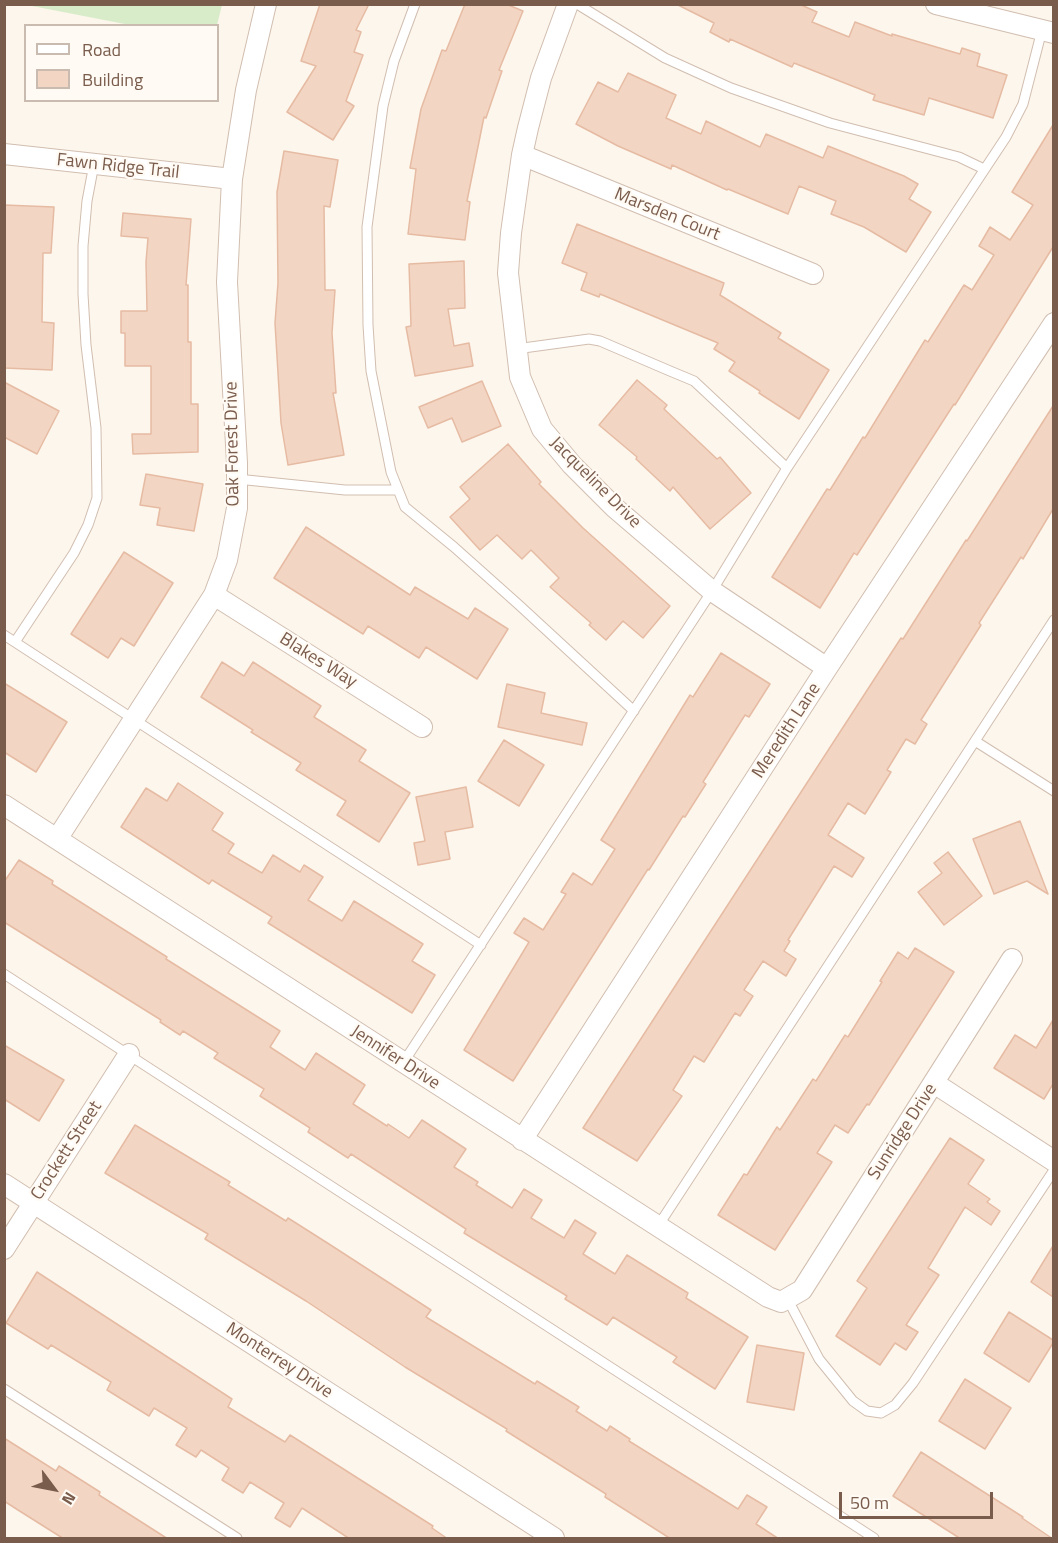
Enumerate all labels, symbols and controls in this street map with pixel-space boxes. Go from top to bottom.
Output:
legend [24,24,219,102]
text: Road [82,36,121,63]
text: Building [82,66,143,93]
street label: Fawn Ridge Trail [56,150,180,184]
street label: Marsden Court [611,184,723,246]
street label: Oak Forest Drive [221,381,245,507]
street label: Jacqueline Drive [545,433,645,533]
street label: Blakes Way [275,629,361,693]
street label: Meredith Lane [748,679,826,783]
street label: Jennifer Drive [346,1021,444,1095]
street label: Sunridge Drive [864,1080,942,1184]
street label: Crockett Street [27,1098,107,1204]
street label: Monterrey Drive [222,1319,336,1403]
north arrow [24,1459,84,1519]
scale bar [842,1480,996,1518]
text: N [56,1487,82,1510]
text: 50 m [850,1489,889,1516]

